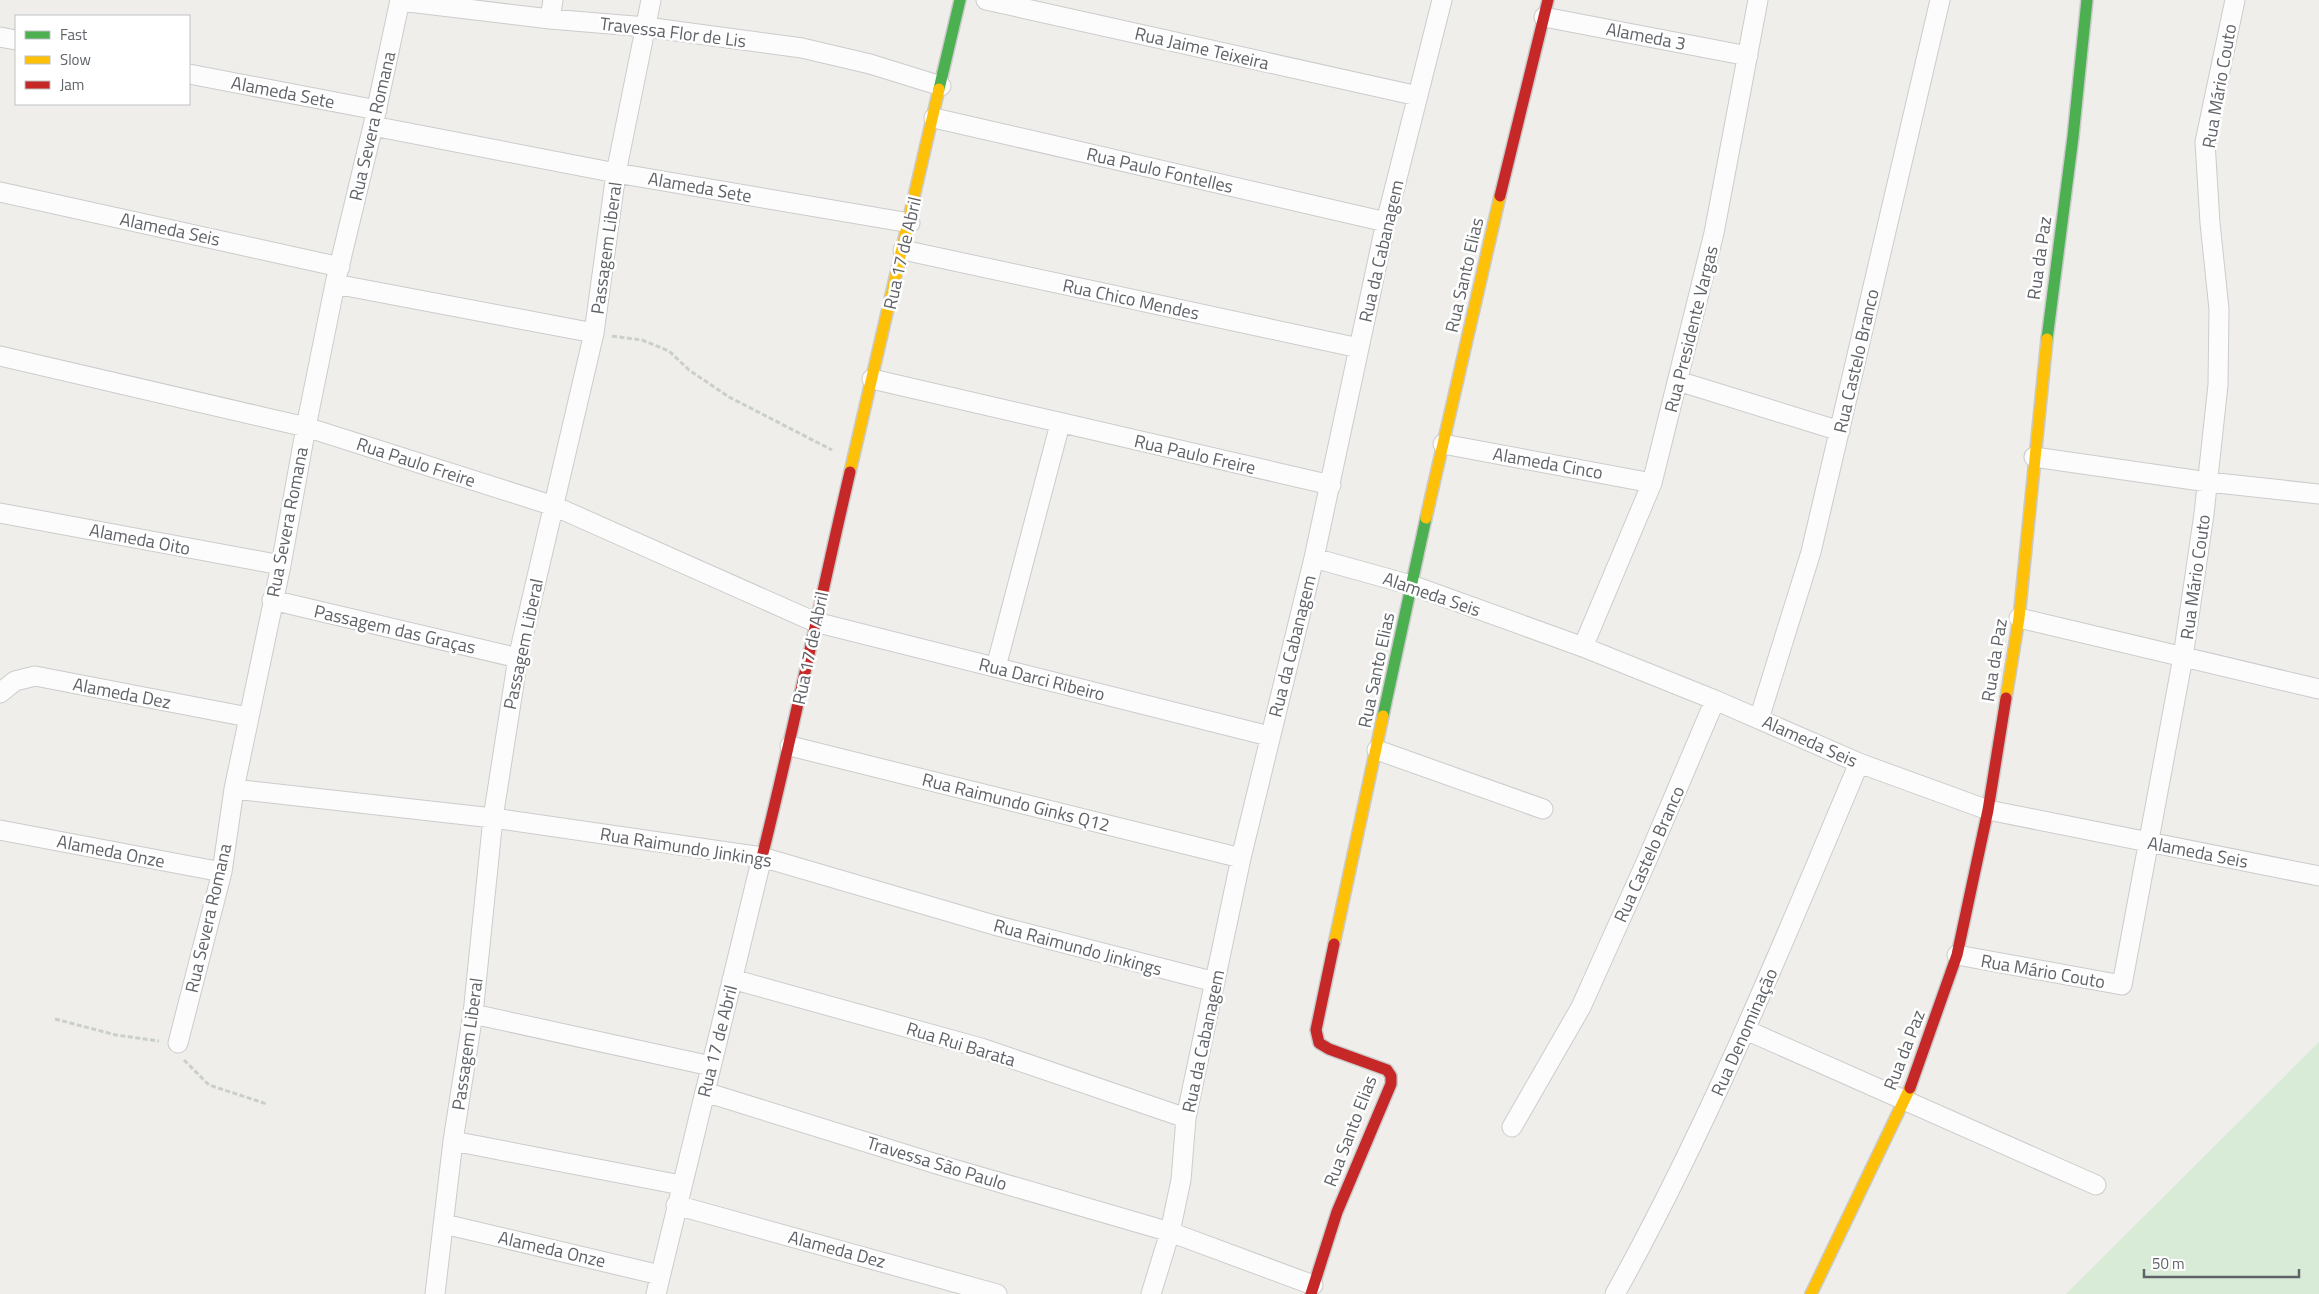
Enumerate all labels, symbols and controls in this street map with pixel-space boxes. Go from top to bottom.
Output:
street label: Travessa Flor de Lis [598,10,748,54]
legend [15,15,190,105]
street label: Alameda 3 [1604,15,1688,57]
street label: Rua Jaime Teixeira [1132,19,1272,77]
street label: Rua Mário Couto [2195,22,2243,150]
text: Fast [60,23,88,46]
text: Slow [60,48,91,71]
street label: Rua Severa Romana [342,49,402,203]
street label: Alameda Sete [229,69,337,115]
text: Jam [60,73,84,96]
street label: Rua Paulo Fontelles [1084,140,1236,200]
street label: Alameda Sete [646,165,754,209]
street label: Rua da Cabanagem [1351,177,1411,325]
street label: Passagem Liberal [583,180,629,316]
street label: Rua 17 de Abril [876,194,928,312]
street label: Alameda Seis [117,205,223,253]
street label: Rua Santo Elias [1438,215,1490,335]
street label: Rua da Paz [2020,215,2058,301]
street label: Rua Presidente Vargas [1657,243,1725,415]
street label: Rua Chico Mendes [1060,271,1202,327]
street label: Rua Castelo Branco [1826,286,1886,436]
street label: Rua Paulo Freire [1132,427,1258,481]
street label: Rua Paulo Freire [353,430,479,494]
street label: Alameda Cinco [1491,440,1605,486]
street label: Rua Severa Romana [259,445,315,599]
street label: Rua Mário Couto [2173,513,2217,641]
street label: Alameda Oito [87,516,193,562]
street label: Alameda Seis [1380,565,1484,623]
street label: Rua da Cabanagem [1261,572,1323,720]
street label: Passagem Liberal [496,576,550,712]
street label: Rua 17 de Abril [785,589,835,707]
street label: Passagem das Graças [312,597,478,661]
street label: Rua Santo Elias [1351,610,1401,730]
street label: Rua da Paz [1974,616,2014,704]
street label: Rua Darci Ribeiro [976,650,1108,708]
street label: Alameda Dez [71,670,173,716]
street label: Alameda Seis [1758,708,1862,774]
street label: Rua Raimundo Ginks Q12 [919,766,1113,838]
street label: Rua Castelo Branco [1607,781,1691,927]
street label: Rua Raimundo Jinkings [598,820,774,874]
street label: Alameda Onze [55,827,167,875]
street label: Alameda Seis [2146,829,2250,875]
street label: Rua Severa Romana [178,841,238,995]
street label: Rua Raimundo Jinkings [991,912,1165,982]
street label: Rua Mário Couto [1979,947,2107,995]
street label: Rua Denominação [1704,964,1784,1100]
street label: Rua da Cabanagem [1175,967,1231,1115]
street label: Passagem Liberal [444,976,490,1112]
street label: Rua 17 de Abril [690,982,744,1100]
street label: Rua da Paz [1876,1006,1932,1094]
street label: Rua Rui Barata [903,1015,1019,1073]
street label: Rua Santo Elias [1316,1071,1384,1191]
street label: Travessa São Paulo [864,1129,1010,1197]
street label: Alameda Dez [785,1223,889,1275]
street label: Alameda Onze [496,1224,608,1274]
scale bar [2144,1246,2299,1278]
text: 50 m [2152,1252,2185,1275]

